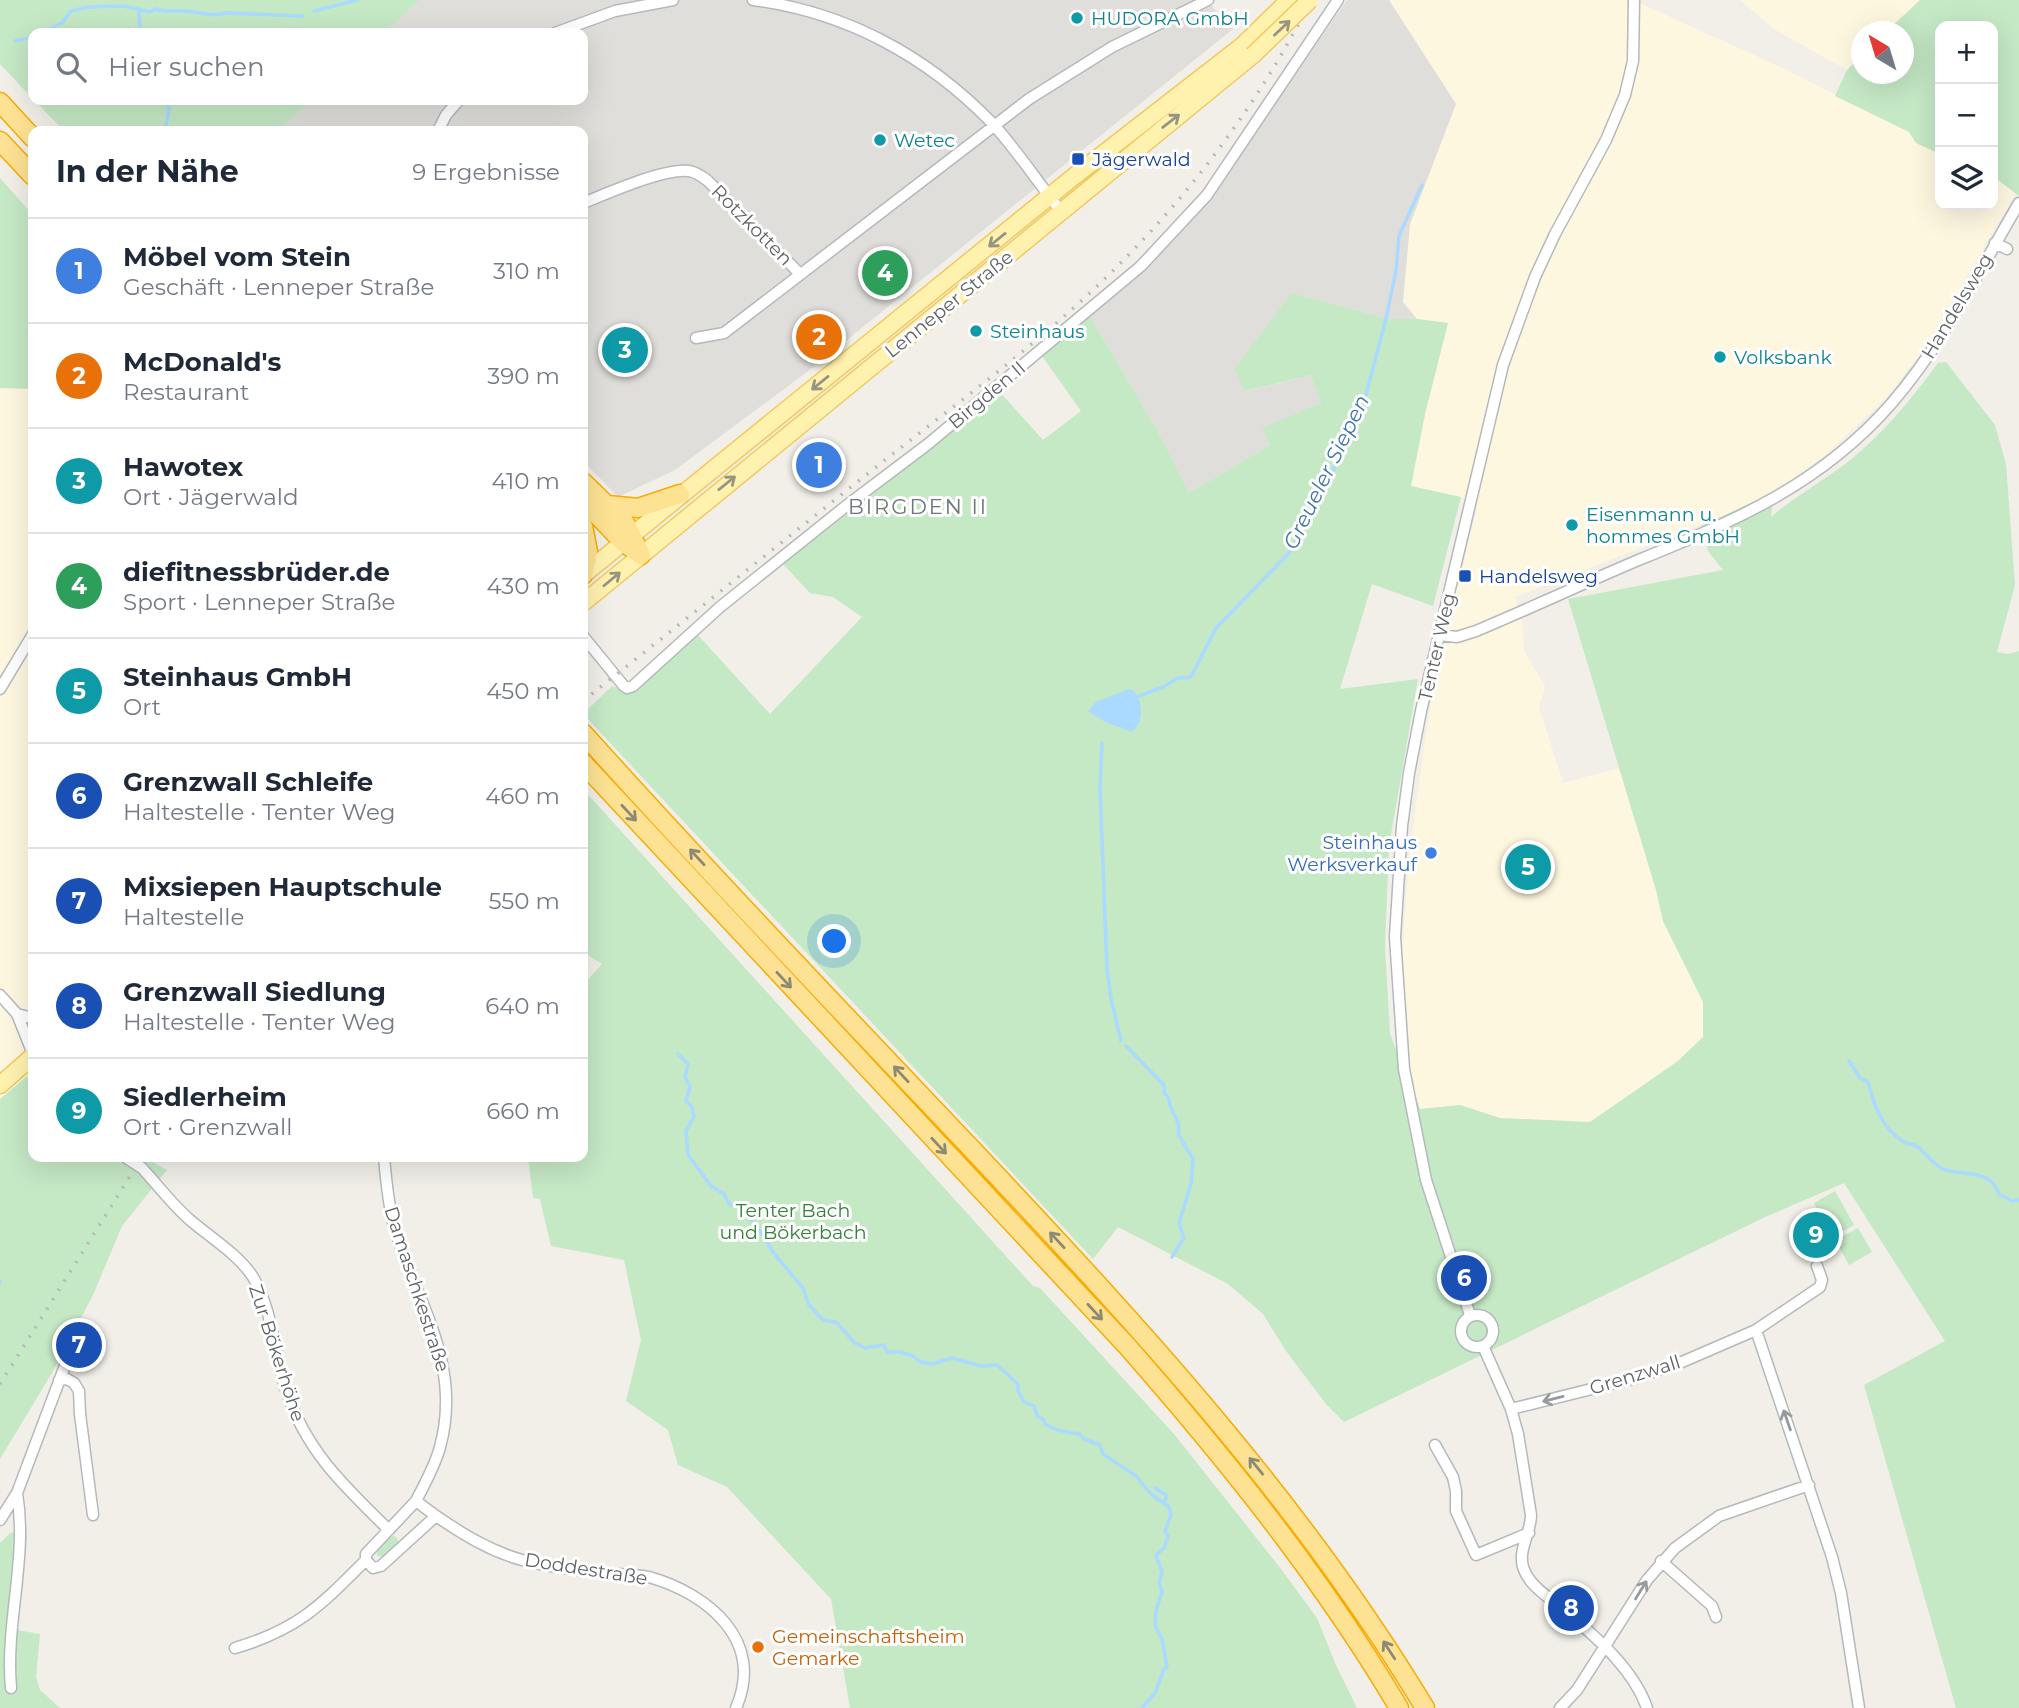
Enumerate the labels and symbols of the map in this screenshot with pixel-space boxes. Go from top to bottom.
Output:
place label: HUDORA GmbH [1091,7,1249,30]
marker: HUDORA GmbH [1069,10,1085,26]
one-way arrow [1273,20,1290,37]
north arrow [1851,21,1914,84]
one-way arrow [1161,114,1180,129]
place label: Wetec [894,129,955,152]
marker: Wetec [872,132,888,148]
place label: Jägerwald [1091,148,1191,171]
marker: Jägerwald [1070,151,1086,167]
street label: Rotzkotten [707,180,797,270]
one-way arrow [988,232,1006,248]
street label: Lenneper Straße [880,245,1018,363]
pin: 4 [862,247,908,299]
street label: Handelsweg [1917,249,1997,363]
pin: 2 [796,311,842,363]
place label: Steinhaus [990,320,1085,343]
marker: Steinhaus [968,323,984,339]
pin: 3 [602,324,648,376]
place label: Volksbank [1734,346,1832,369]
marker: Volksbank [1712,349,1728,365]
street label: Birgden II [944,356,1030,434]
one-way arrow [811,375,829,391]
water label: Greueler Siepen [1278,391,1374,553]
pin: 1 [796,439,842,491]
one-way arrow [718,475,736,491]
district label: BIRGDEN II [848,494,988,519]
place label: Eisenmann u. hommes GmbH [1586,503,1740,548]
marker: Eisenmann u. hommes GmbH [1564,517,1580,533]
place label: Handelsweg [1479,565,1598,588]
marker: Handelsweg [1457,568,1473,584]
one-way arrow [602,571,620,586]
street label: Tenter Weg [1413,591,1461,703]
one-way arrow [621,804,637,822]
place label: Steinhaus Werksverkauf [1287,831,1419,876]
pin: 5 [1505,841,1551,893]
marker: Steinhaus Werksverkauf [1423,845,1439,861]
one-way arrow [689,849,706,866]
your location [817,924,851,958]
one-way arrow [776,971,792,989]
one-way arrow [892,1066,909,1083]
one-way arrow [931,1137,948,1154]
park label: Tenter Bach und Bökerbach [719,1199,867,1244]
street label: Damaschkestraße [379,1203,455,1375]
pin: 9 [1793,1209,1839,1261]
one-way arrow [1049,1232,1066,1249]
pin: 6 [1441,1252,1487,1304]
street label: Zur Bökerhöhe [244,1282,310,1424]
one-way arrow [1087,1303,1103,1321]
pin: 7 [56,1319,102,1371]
street label: Grenzwall [1587,1350,1683,1400]
one-way arrow [1542,1393,1565,1406]
one-way arrow [1780,1409,1793,1431]
one-way arrow [1248,1457,1263,1475]
street label: Doddestraße [523,1548,649,1590]
one-way arrow [1634,1580,1648,1600]
pin: 8 [1548,1582,1594,1634]
place label: Gemeinschaftsheim Gemarke [772,1625,965,1670]
marker: Gemeinschaftsheim Gemarke [750,1639,766,1655]
one-way arrow [1382,1641,1396,1660]

